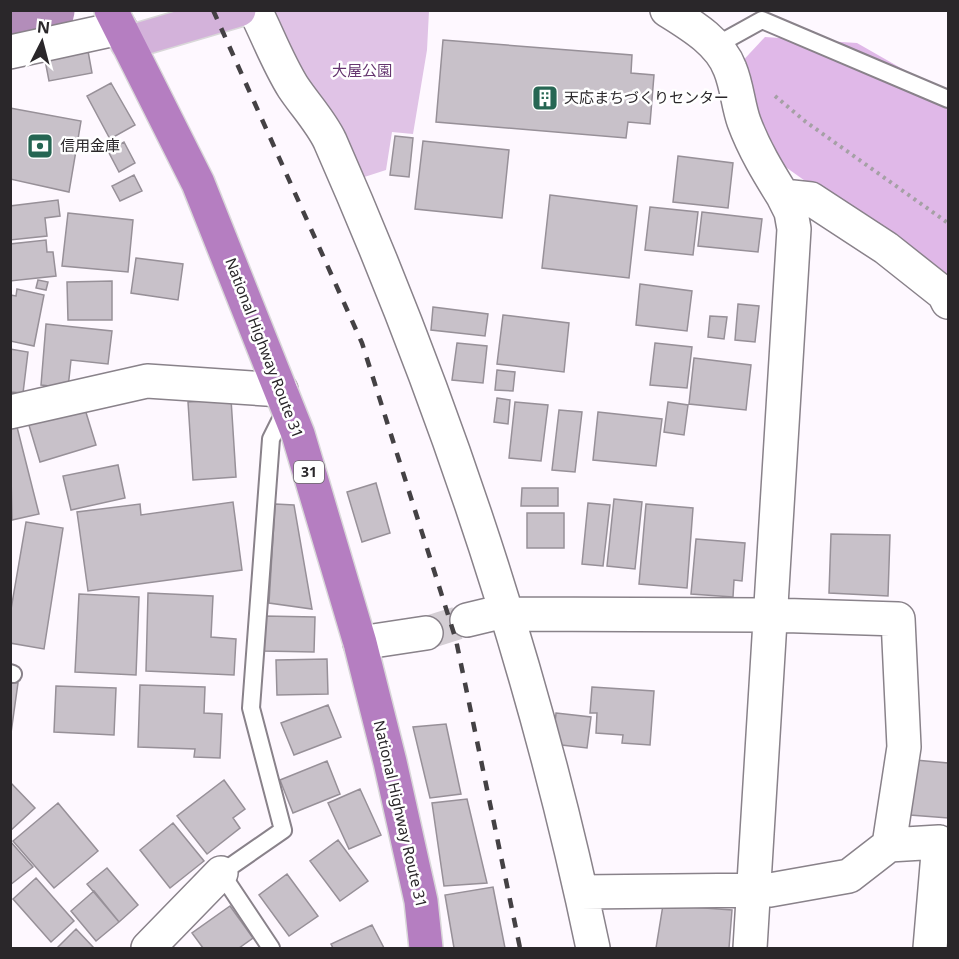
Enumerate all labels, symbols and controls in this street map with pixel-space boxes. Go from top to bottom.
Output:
north arrow [12,12,72,72]
text: N [36,15,51,39]
park label: 大屋公園 [332,60,392,80]
building icon: 天応まちづくりセンター [530,83,560,113]
place label: 天応まちづくりセンター [564,87,729,107]
bank icon: 信用金庫 [25,131,55,161]
place label: 信用金庫 [60,135,120,155]
street label: National Highway Route 31 [221,255,309,441]
road number: 31 [294,461,324,483]
street label: National Highway Route 31 [370,718,432,909]

